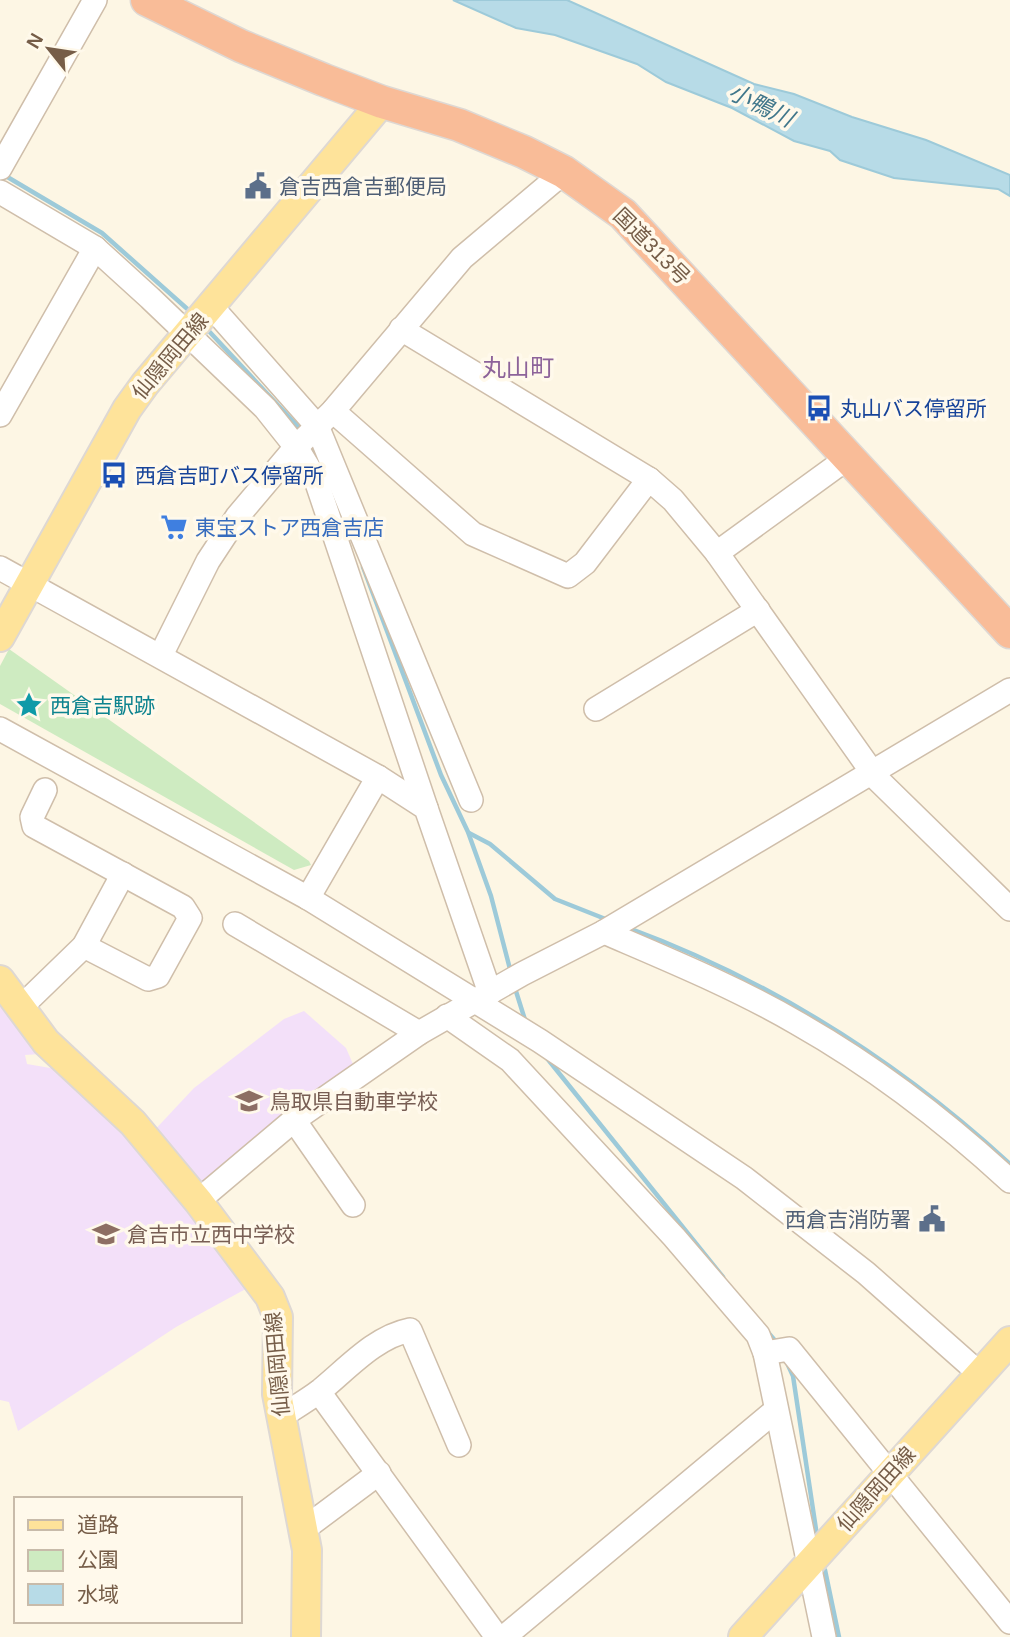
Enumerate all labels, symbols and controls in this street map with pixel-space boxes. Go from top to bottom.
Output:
north arrow [14,14,84,84]
text: N [22,30,47,52]
water label: 小鴨川 [724,78,800,133]
public building icon: 倉吉西倉吉郵便局 [243,171,273,201]
place label: 倉吉西倉吉郵便局 [279,175,447,198]
street label: 国道313号 [609,203,695,289]
street label: 仙隠岡田線 [127,308,213,404]
district label: 丸山町 [482,354,554,381]
bus stop icon: 丸山バス停留所 [804,393,834,423]
place label: 丸山バス停留所 [840,397,987,420]
bus stop icon: 西倉吉町バス停留所 [99,460,129,490]
place label: 西倉吉町バス停留所 [135,464,324,487]
supermarket icon: 東宝ストア西倉吉店 [159,512,189,542]
place label: 東宝ストア西倉吉店 [195,516,384,539]
place icon: 西倉吉駅跡 [14,690,44,720]
place label: 西倉吉駅跡 [50,694,155,717]
school or university icon: 鳥取県自動車学校 [234,1086,264,1116]
place label: 鳥取県自動車学校 [270,1090,438,1113]
public building icon: 西倉吉消防署 [917,1204,947,1234]
place label: 西倉吉消防署 [785,1208,911,1231]
school or university icon: 倉吉市立西中学校 [91,1219,121,1249]
place label: 倉吉市立西中学校 [127,1223,295,1246]
street label: 仙隠岡田線 [261,1311,293,1417]
street label: 仙隠岡田線 [832,1442,920,1536]
legend [14,1497,242,1623]
text: 道路 [77,1513,119,1536]
text: 公園 [77,1548,119,1571]
text: 水域 [77,1583,119,1606]

